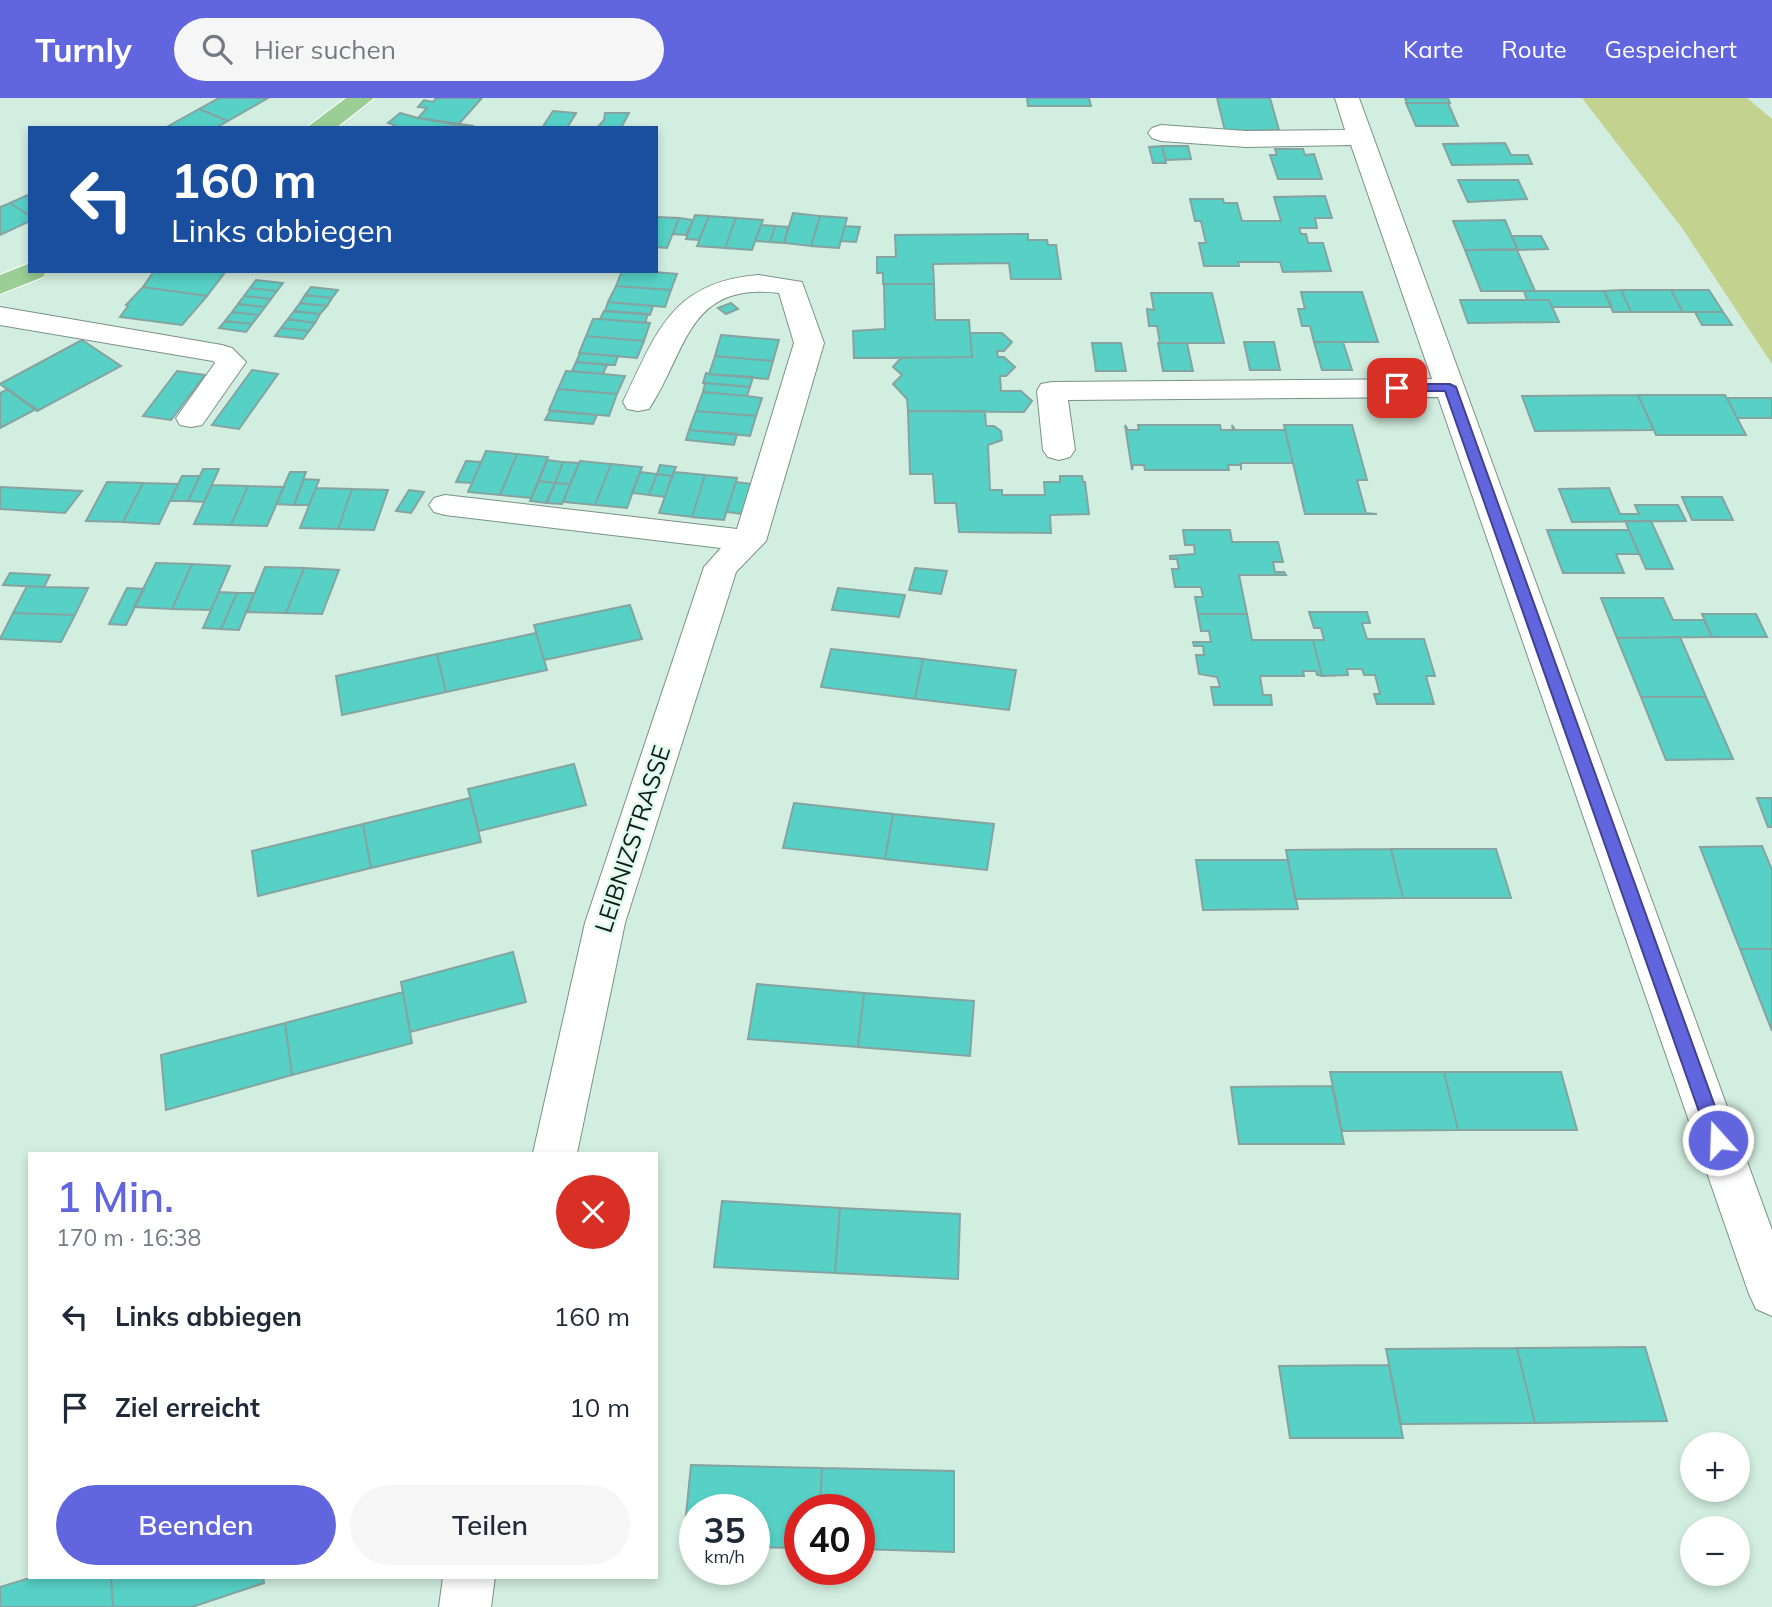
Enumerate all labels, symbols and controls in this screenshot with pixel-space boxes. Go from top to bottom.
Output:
search box [174,18,664,81]
text: Turnly [35,29,132,70]
icon: search [198,30,236,68]
text: Hier suchen [254,33,396,66]
text: Karte [1403,34,1463,64]
text: Route [1501,34,1567,64]
text: Gespeichert [1605,34,1737,64]
text: 160 m [171,149,317,210]
icon: left [56,154,147,245]
text: Links abbiegen [171,210,393,250]
pin [1367,358,1427,418]
icon: arrive [1378,369,1416,407]
street label: LEIBNIZSTRASSE [588,741,676,936]
position arrow [1681,1103,1755,1177]
text: 1 Min. [56,1170,174,1223]
button: close [556,1175,630,1249]
text: 170 m · 16:38 [56,1223,201,1252]
icon: left [56,1298,94,1336]
text: Links abbiegen [115,1300,302,1333]
text: 160 m [554,1300,630,1333]
icon: arrive [56,1389,94,1427]
text: Ziel erreicht [115,1391,260,1424]
text: 10 m [569,1391,630,1424]
map controls [1680,1432,1750,1586]
button: + [1680,1432,1750,1502]
button: Beenden [56,1485,336,1565]
button: Teilen [350,1485,630,1565]
speed limit sign: 40 [784,1494,875,1585]
text: 35 [703,1508,746,1552]
button: − [1680,1516,1750,1586]
text: km/h [704,1545,745,1568]

